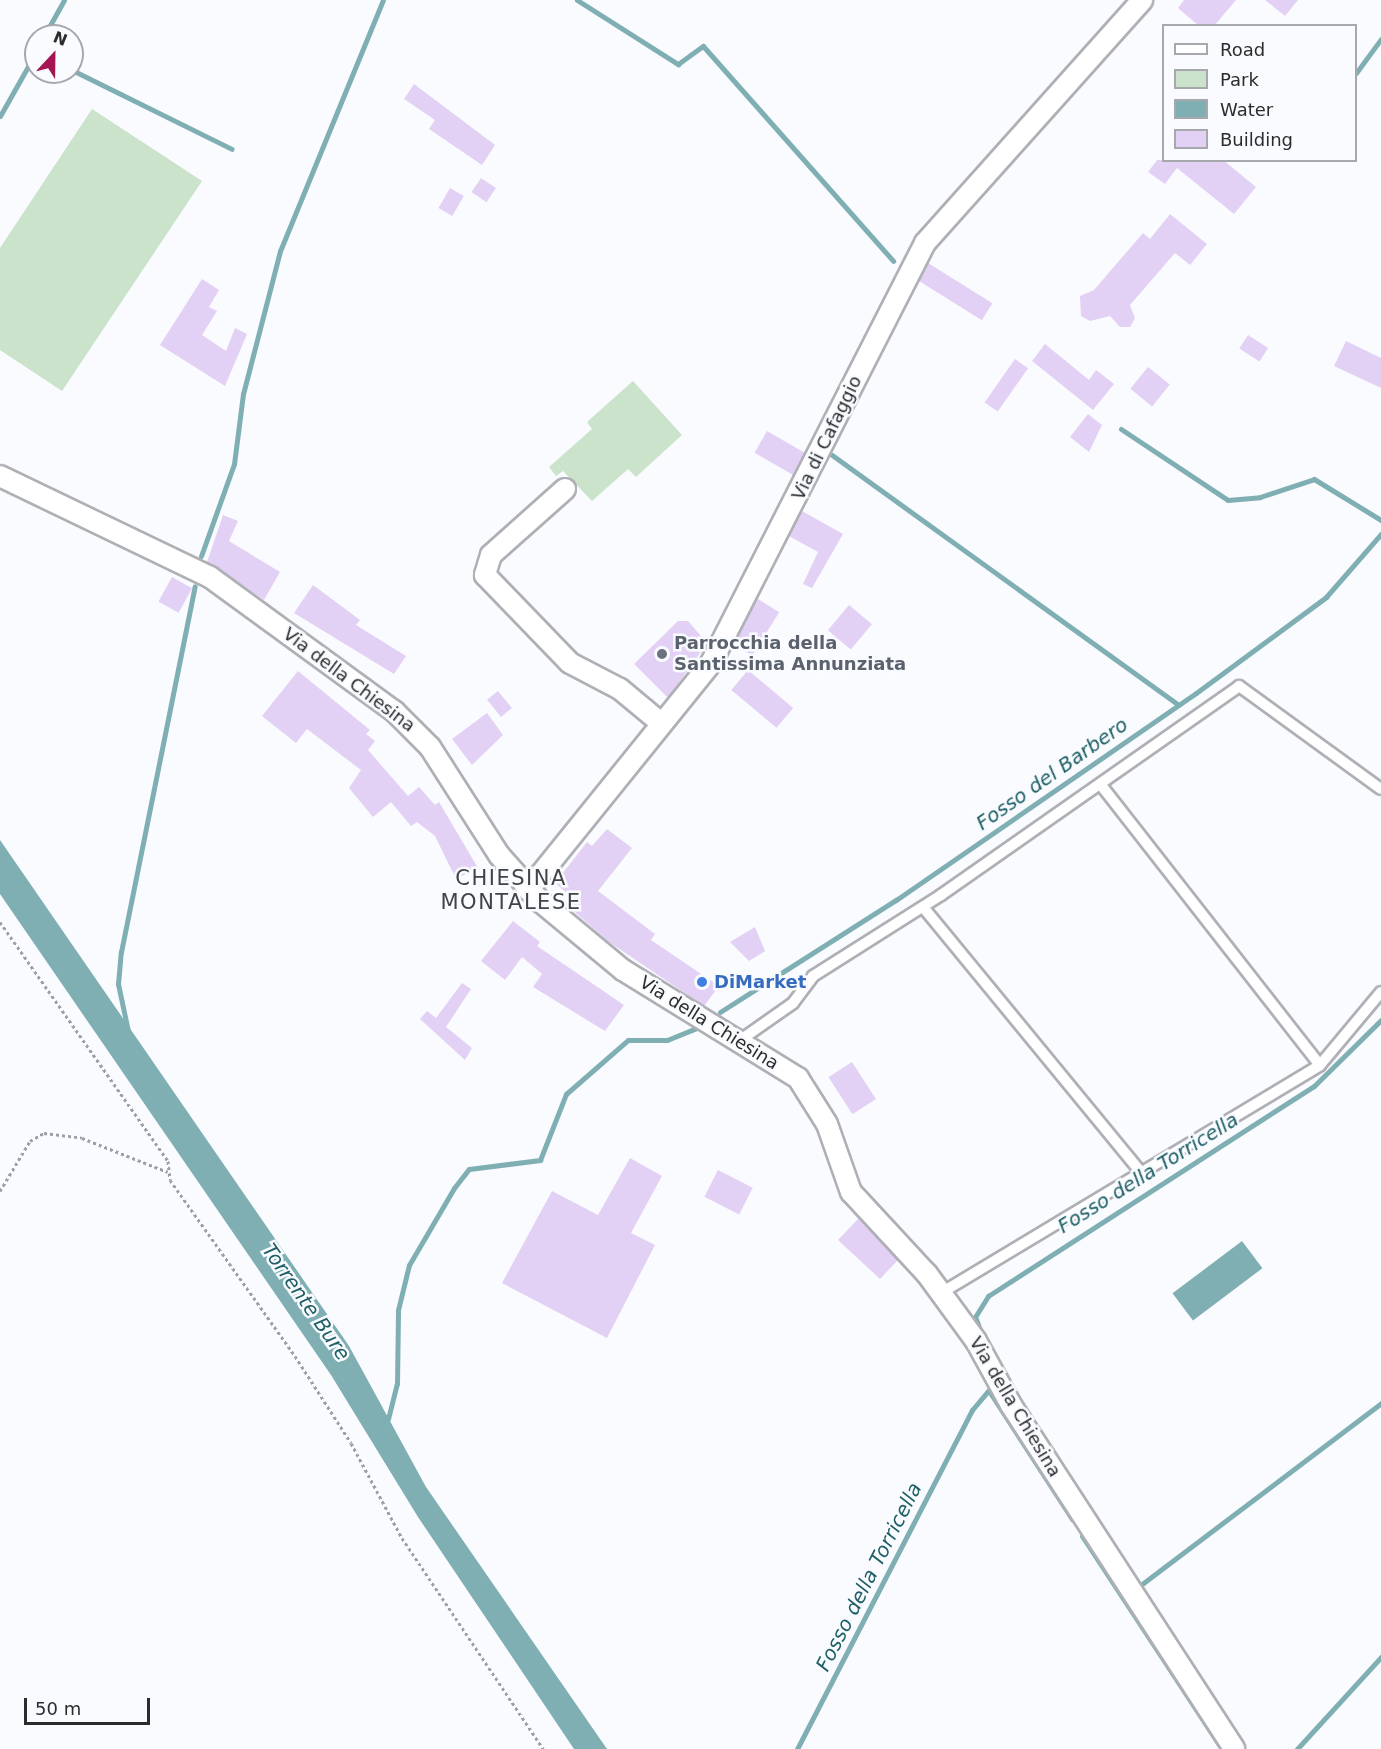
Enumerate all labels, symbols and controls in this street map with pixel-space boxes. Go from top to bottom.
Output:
north arrow [24,24,84,84]
legend [1162,24,1357,162]
text: N [50,27,70,50]
text: Road [1220,39,1265,60]
text: Park [1220,69,1259,90]
text: Water [1220,99,1273,120]
text: Building [1220,129,1293,150]
street label: Via di Cafaggio [788,372,866,504]
street label: Via della Chiesina [279,623,419,737]
place label: Parrocchia della Santissima Annunziata [674,633,906,676]
marker: Parrocchia della Santissima Annunziata [655,647,669,661]
water label: Fosso del Barbero [971,713,1133,835]
district label: CHIESINA MONTALESE [441,865,581,915]
place label: DiMarket [714,971,806,993]
street label: Via della Chiesina [636,972,782,1074]
marker: DiMarket [695,975,709,989]
water label: Fosso della Torricella [1053,1108,1243,1238]
water label: Torrente Bure [257,1239,355,1365]
street label: Via della Chiesina [965,1333,1065,1481]
water label: Fosso della Torricella [811,1479,927,1675]
scale bar [27,1686,153,1724]
text: 50 m [35,1698,81,1719]

